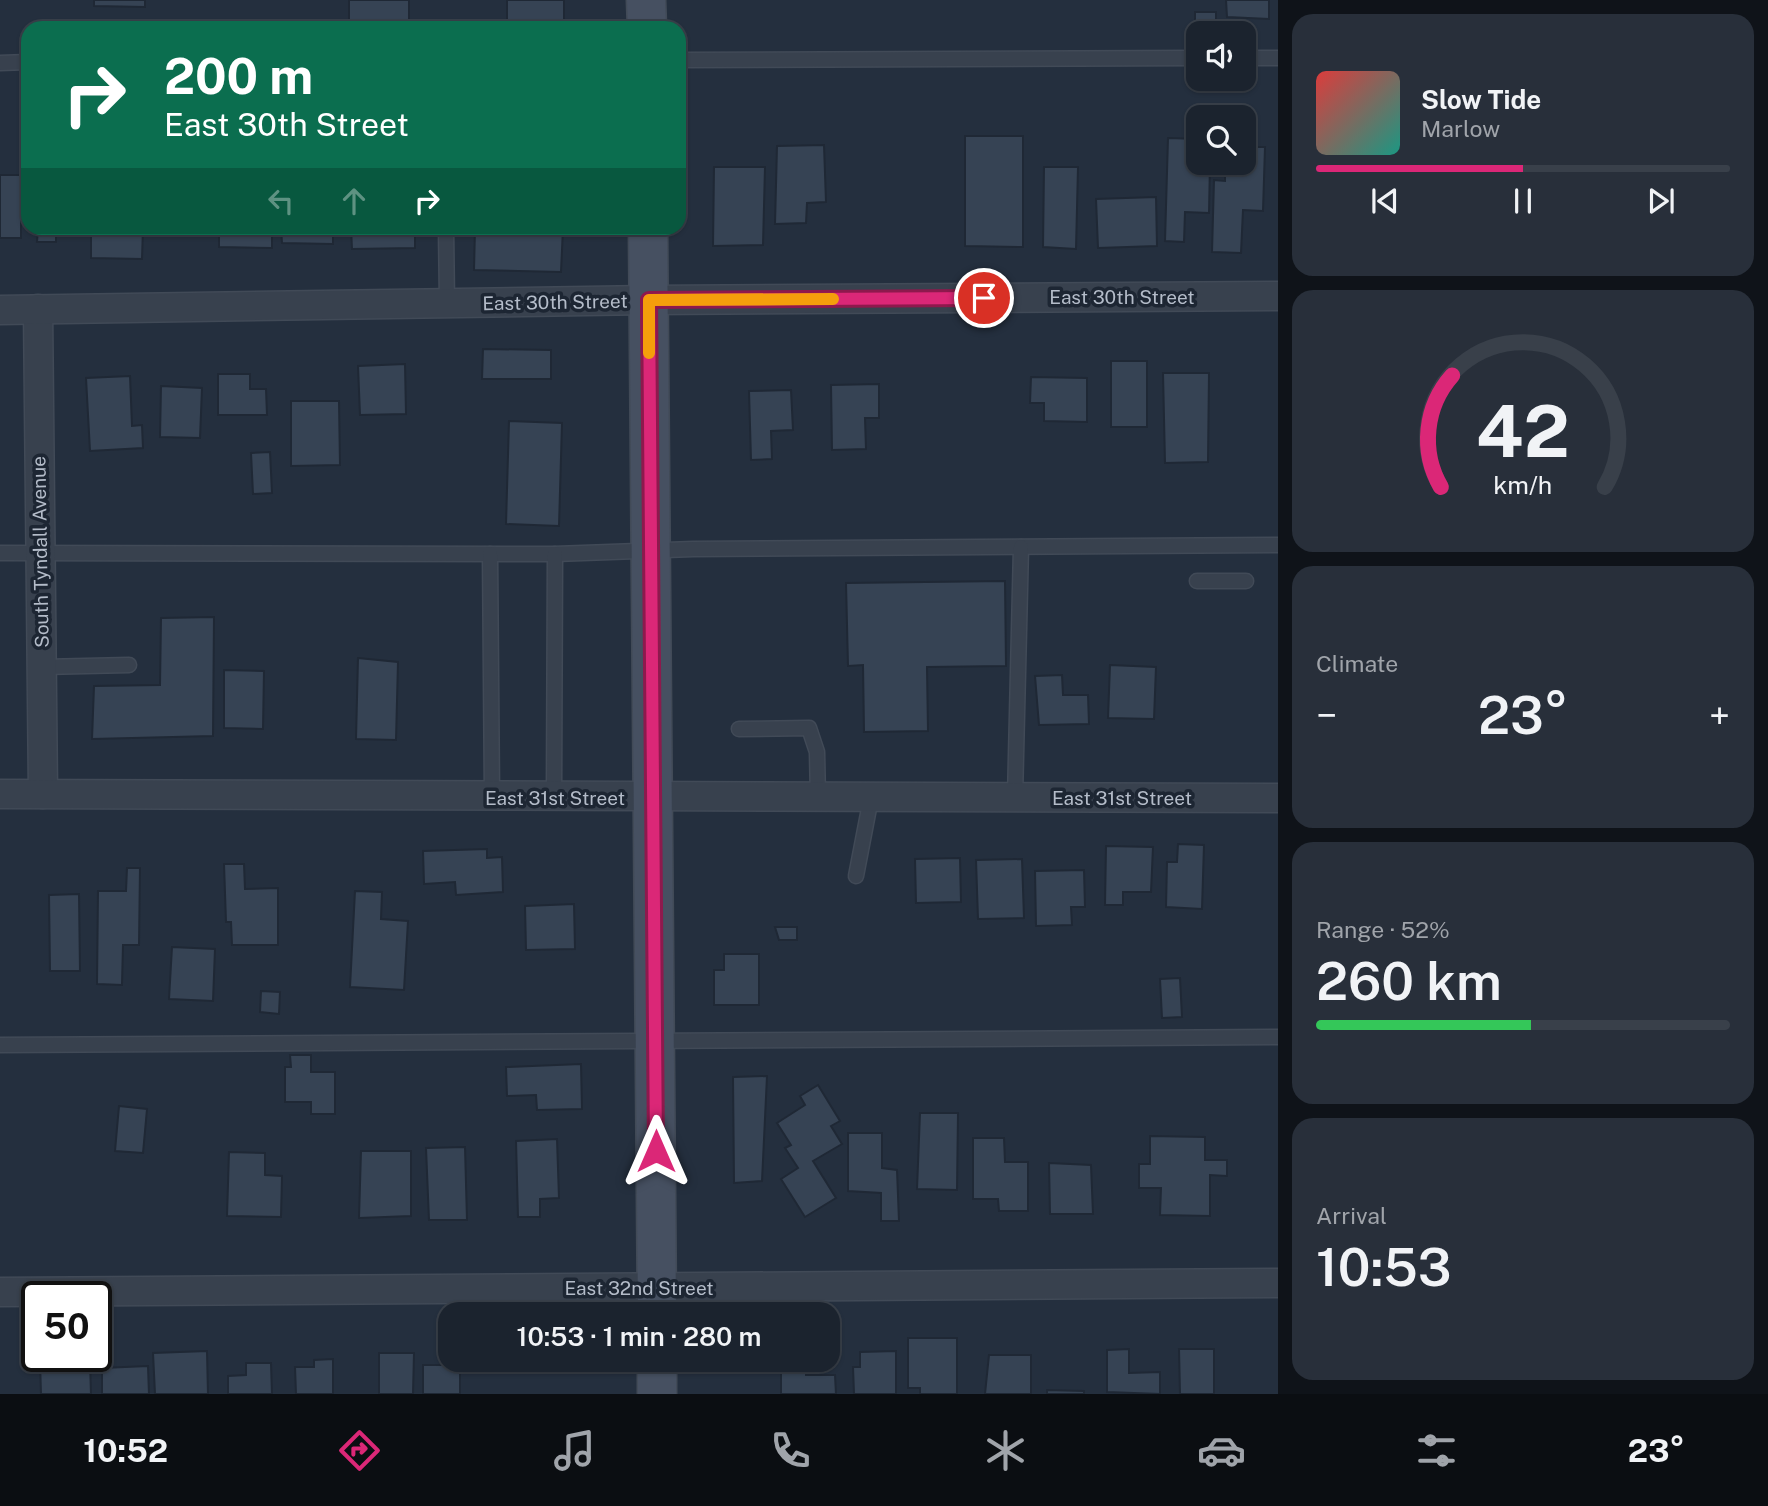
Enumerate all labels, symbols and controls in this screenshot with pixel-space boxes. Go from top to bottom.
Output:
map controls [1186,21,1256,175]
button: sound [1186,21,1256,91]
text: 200 m [164,47,313,105]
icon: right [49,49,140,140]
text: Slow Tide [1421,84,1541,115]
button: search [1186,105,1256,175]
text: East 30th Street [164,106,409,143]
text: Marlow [1421,115,1500,142]
icon: left [262,182,300,220]
icon: ahead [335,182,373,220]
icon: right [408,182,446,220]
icon: previous [1366,182,1404,220]
icon: pause [1504,182,1542,220]
icon: next [1642,182,1680,220]
pin [954,268,1014,328]
icon: arrive [965,279,1003,317]
street label: East 30th Street [1049,286,1195,308]
street label: East 30th Street [482,290,628,314]
text: 42 [1476,388,1570,473]
street label: South Tyndall Avenue [27,456,53,648]
text: km/h [1494,470,1552,500]
text: Climate [1316,650,1398,677]
text: 23° [1478,685,1568,746]
text: − [1316,693,1337,738]
text: + [1709,693,1730,738]
street label: East 31st Street [485,787,625,809]
street label: East 31st Street [1052,787,1192,809]
text: Range · 52% [1316,916,1450,943]
text: 260 km [1316,951,1502,1012]
position arrow [619,1114,693,1188]
text: Arrival [1316,1202,1387,1229]
text: 10:53 [1316,1237,1452,1298]
street label: East 32nd Street [564,1277,714,1299]
speed limit sign: 50 [21,1281,112,1372]
text: 10:53 · 1 min · 280 m [517,1321,761,1352]
icon: directions [335,1426,384,1475]
icon: music [550,1426,599,1475]
icon: phone [766,1426,815,1475]
icon: climate [981,1426,1030,1475]
icon: car [1197,1426,1246,1475]
icon: filters [1412,1426,1461,1475]
text: 10:52 [83,1432,168,1469]
text: 23° [1628,1432,1685,1469]

